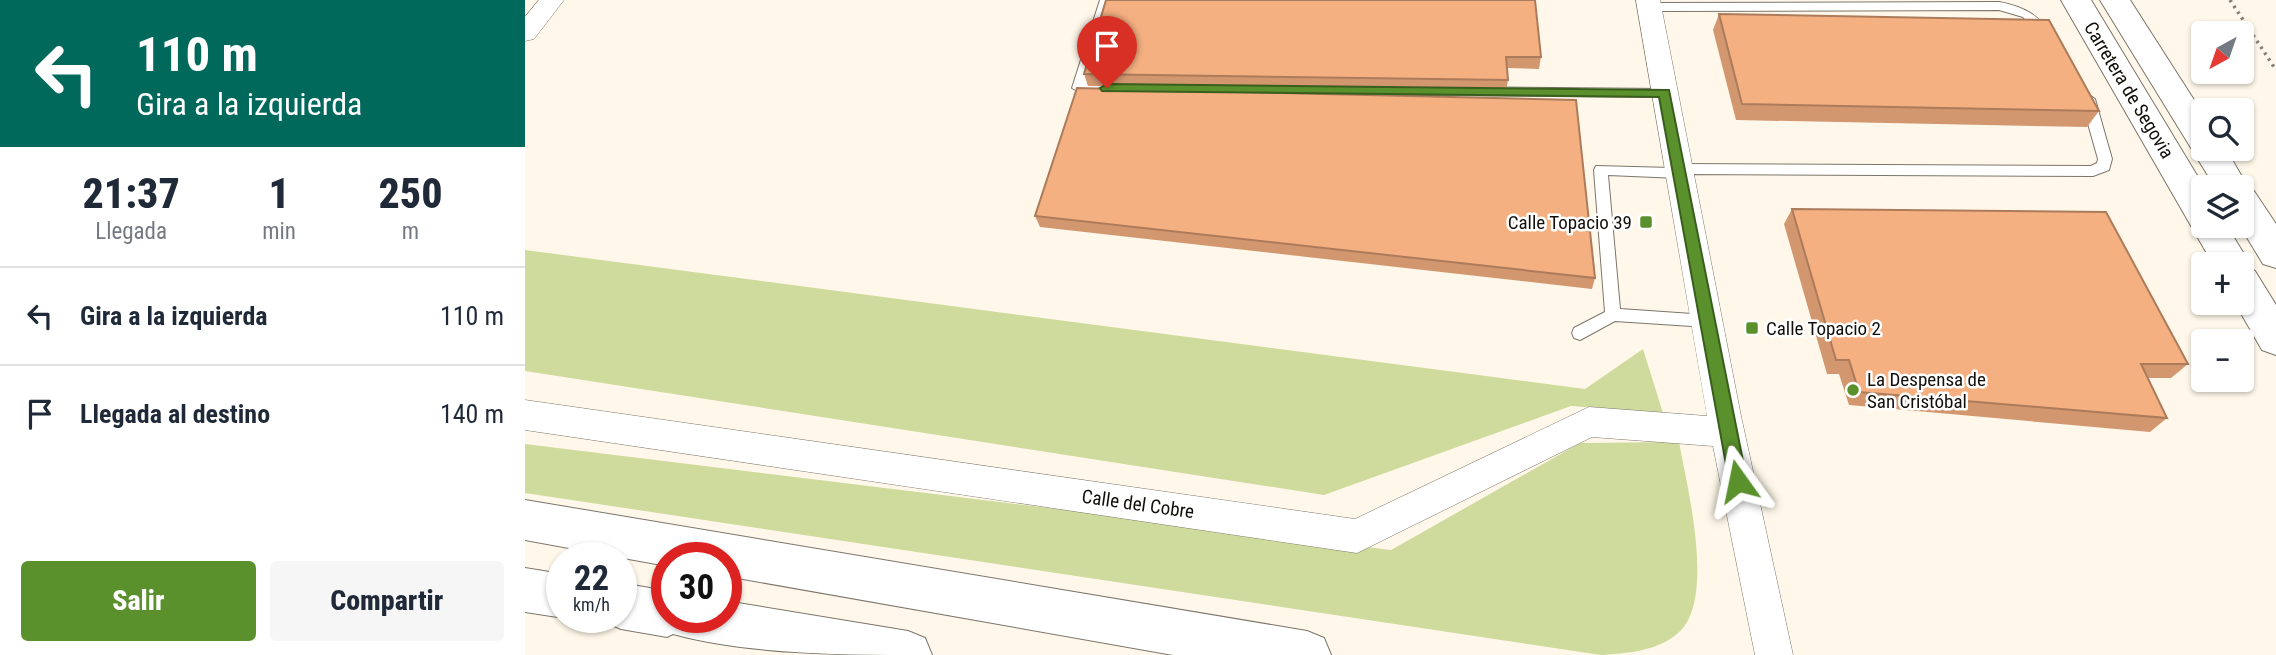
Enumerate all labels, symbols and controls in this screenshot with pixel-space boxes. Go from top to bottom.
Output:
pin [1077,16,1137,88]
street label: Carretera de Segovia [2079,17,2179,163]
north arrow [2191,21,2254,84]
map controls [2191,21,2254,392]
text: 110 m [136,26,258,83]
icon: arrive [1088,27,1126,65]
icon: left [21,28,112,119]
text: Gira a la izquierda [136,85,362,123]
button: search [2191,98,2254,161]
text: 21:37 [82,169,180,218]
text: 1 [268,169,290,218]
text: 250 [378,169,443,218]
button: layers [2191,175,2254,238]
place label: Calle Topacio 39 [1508,211,1632,234]
marker: Calle Topacio 39 [1638,214,1654,230]
text: Llegada [95,218,167,245]
text: min [262,218,296,245]
text: m [402,218,419,245]
button: + [2191,252,2254,315]
icon: left [21,297,59,335]
text: Gira a la izquierda [80,301,268,331]
text: 110 m [440,301,504,331]
place label: Calle Topacio 2 [1766,317,1881,340]
marker: Calle Topacio 2 [1744,320,1760,336]
button: − [2191,329,2254,392]
place label: La Despensa de San Cristóbal [1867,368,1986,413]
marker: La Despensa de San Cristóbal [1845,382,1861,398]
icon: arrive [21,395,59,433]
text: Llegada al destino [80,399,270,429]
text: 140 m [440,399,504,429]
position arrow [1701,444,1775,518]
street label: Calle del Cobre [1080,485,1196,523]
speed limit sign: 30 [651,542,742,633]
text: 22 [574,558,609,599]
button: Salir [21,561,256,641]
button: Compartir [270,561,504,641]
text: km/h [573,594,610,615]

